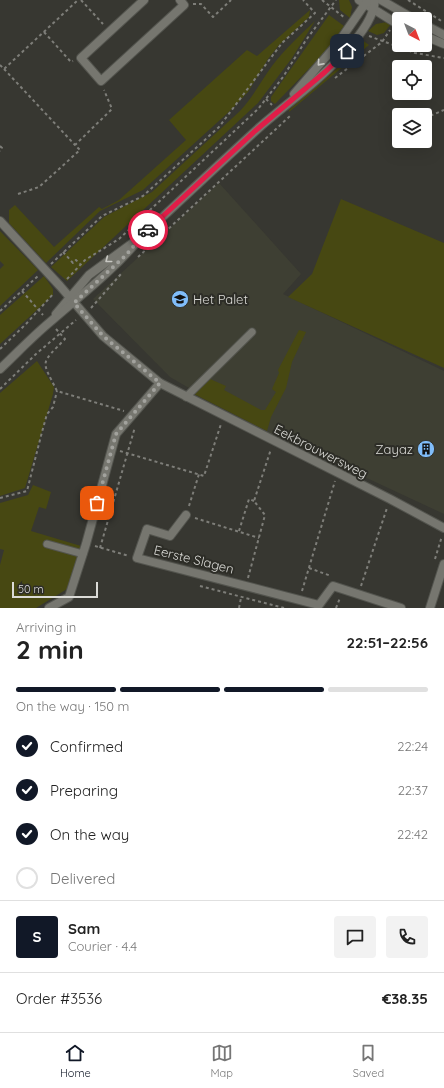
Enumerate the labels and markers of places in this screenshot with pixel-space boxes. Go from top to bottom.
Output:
pin [330,34,364,68]
school or university icon: Het Palet [170,289,190,309]
place label: Het Palet [193,291,248,307]
building icon: Zayaz [416,439,436,459]
place label: Zayaz [375,441,413,457]
pin [80,486,114,520]

